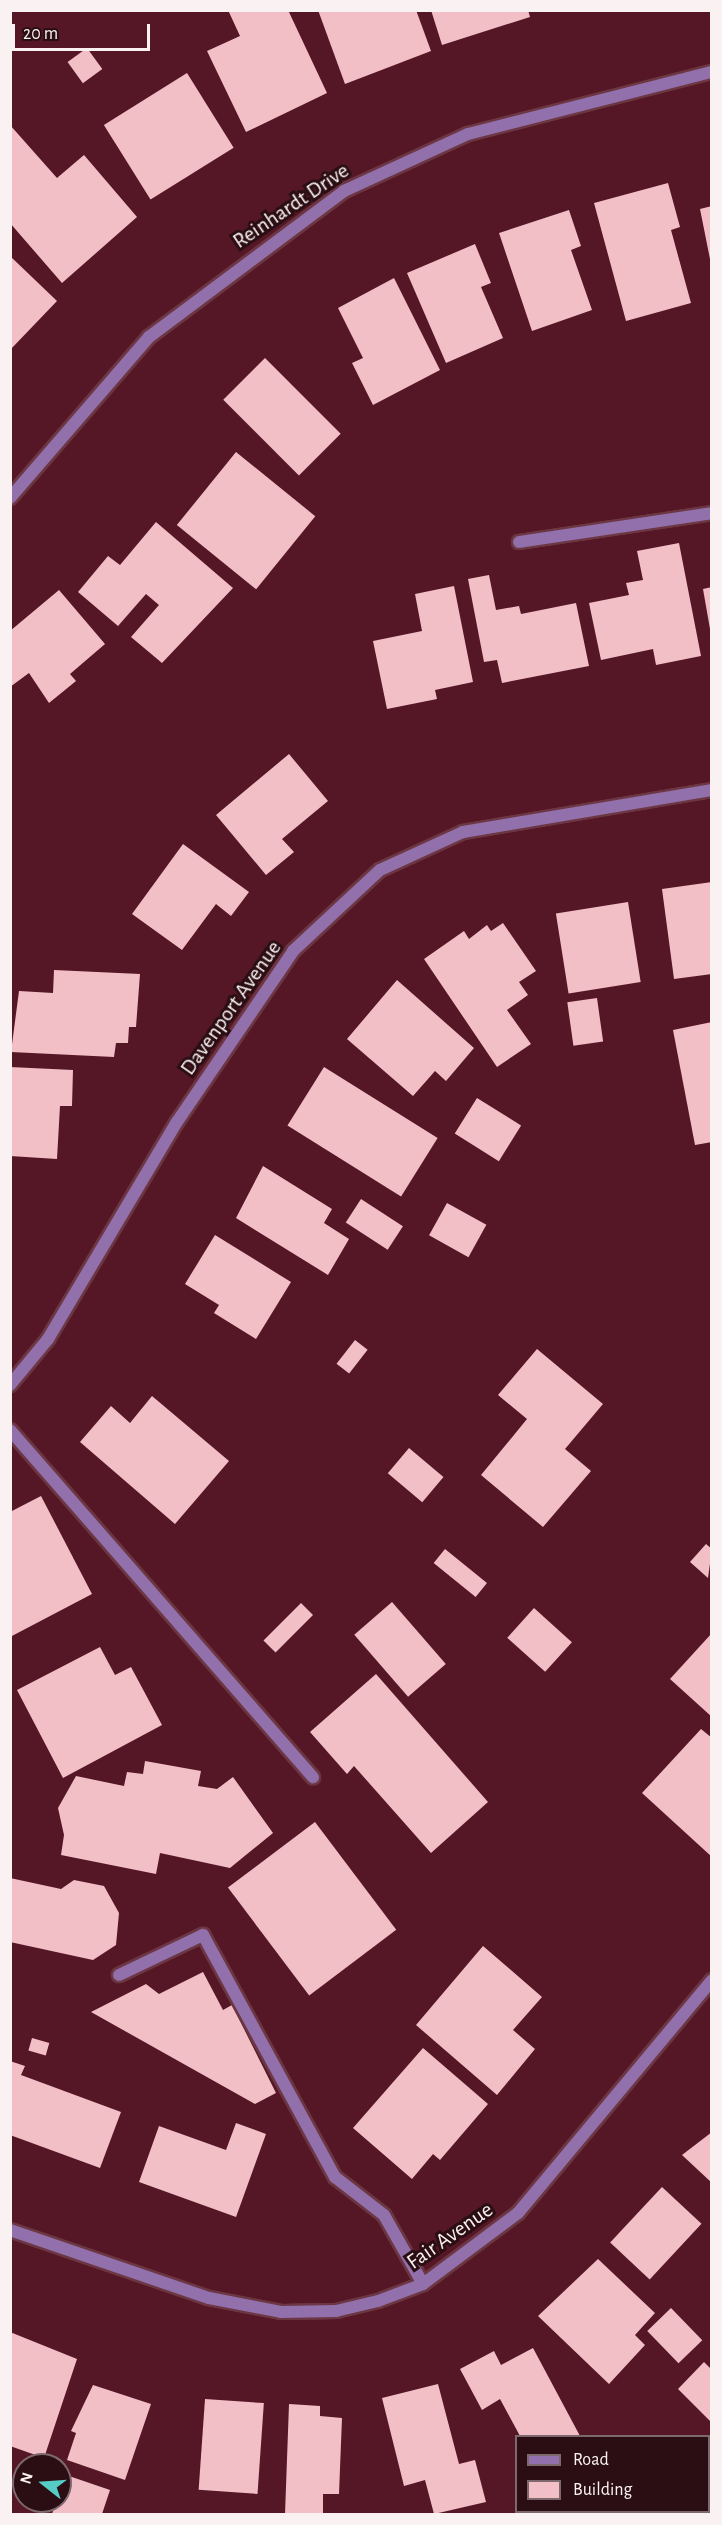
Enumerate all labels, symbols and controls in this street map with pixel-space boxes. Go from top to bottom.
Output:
scale bar [15,12,153,50]
text: 20 m [23,25,58,43]
street label: Reinhardt Drive [228,157,354,255]
street label: Davenport Avenue [175,936,287,1080]
street label: Fair Avenue [402,2197,498,2275]
legend [515,2435,710,2513]
text: Road [573,2451,609,2469]
north arrow [12,2453,72,2513]
text: N [17,2471,36,2486]
text: Building [573,2481,632,2499]

